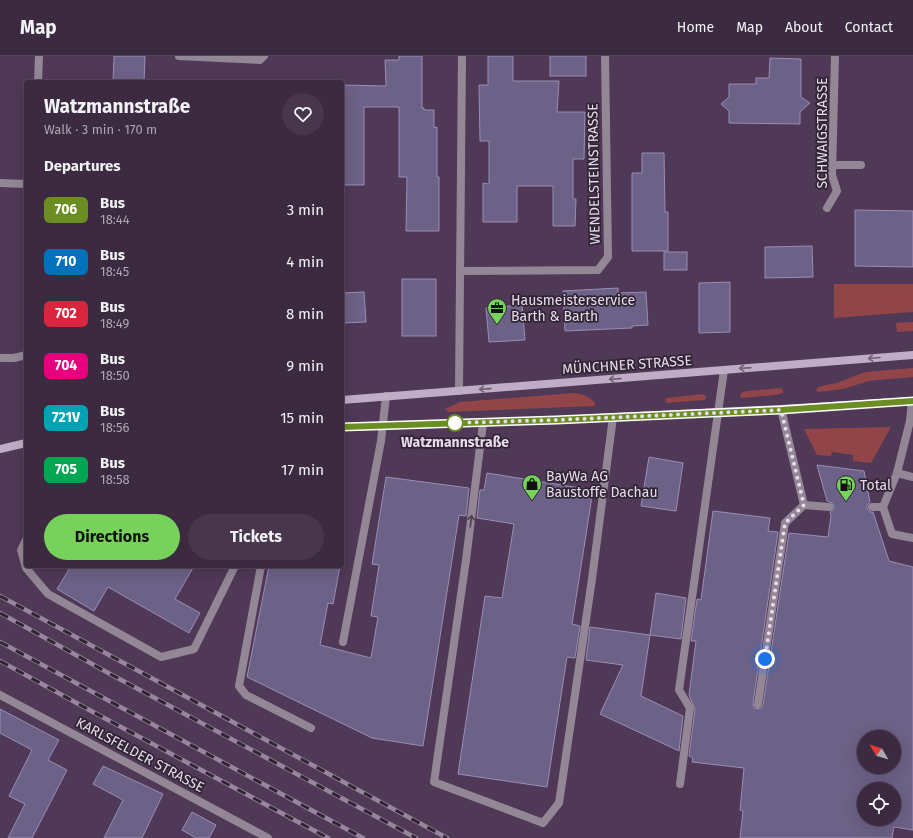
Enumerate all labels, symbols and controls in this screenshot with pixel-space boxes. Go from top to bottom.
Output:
text: Map [20,16,57,39]
text: Home [677,19,714,36]
text: Map [736,19,763,36]
text: About [785,19,823,36]
text: Contact [845,19,893,36]
street label: SCHWAIGSTRASSE [814,77,831,189]
button: heart [282,93,324,135]
text: Watzmannstraße [44,95,190,118]
street label: WENDELSTEINSTRASSE [584,103,604,245]
text: Walk · 3 min · 170 m [44,122,157,137]
text: Departures [44,157,121,175]
text: Bus [100,194,125,212]
text: 706 [55,201,77,218]
text: 3 min [287,201,324,219]
text: 18:44 [100,212,130,227]
text: Bus [100,246,125,264]
text: 710 [55,253,77,270]
text: 4 min [286,253,324,271]
text: 18:45 [100,264,129,279]
place label: Hausmeisterservice Barth & Barth [511,292,635,325]
office icon: Hausmeisterservice Barth & Barth [486,297,508,325]
text: Bus [100,298,125,316]
text: 702 [55,305,77,322]
text: 8 min [286,305,324,323]
text: 18:49 [100,316,129,331]
text: Bus [100,350,125,368]
street label: MÜNCHNER STRASSE [562,351,692,378]
one-way arrow [868,354,881,362]
text: 704 [55,357,77,374]
text: 9 min [286,357,324,375]
one-way arrow [739,365,752,372]
text: 18:50 [100,368,130,383]
one-way arrow [609,375,622,382]
one-way arrow [479,385,492,392]
text: Bus [100,402,125,420]
text: 721V [52,409,80,426]
text: 15 min [280,409,324,427]
marker: Watzmannstraße [446,414,464,432]
text: 18:56 [100,420,129,435]
place label: Watzmannstraße [401,434,509,451]
text: Bus [100,454,125,472]
text: 705 [55,461,77,478]
text: 17 min [281,461,324,479]
place label: BayWa AG Baustoffe Dachau [546,468,658,501]
text: 18:58 [100,472,130,487]
shop icon: BayWa AG Baustoffe Dachau [521,473,543,501]
fuel station icon: Total [835,474,857,502]
place label: Total [860,477,891,494]
button: Directions [44,514,180,560]
button: Tickets [188,514,324,560]
one-way arrow [467,515,475,528]
your location [755,649,775,669]
street label: KARLSFELDER STRASSE [73,714,207,796]
north arrow [857,730,901,774]
map controls [857,730,901,826]
button: locate [857,782,901,826]

